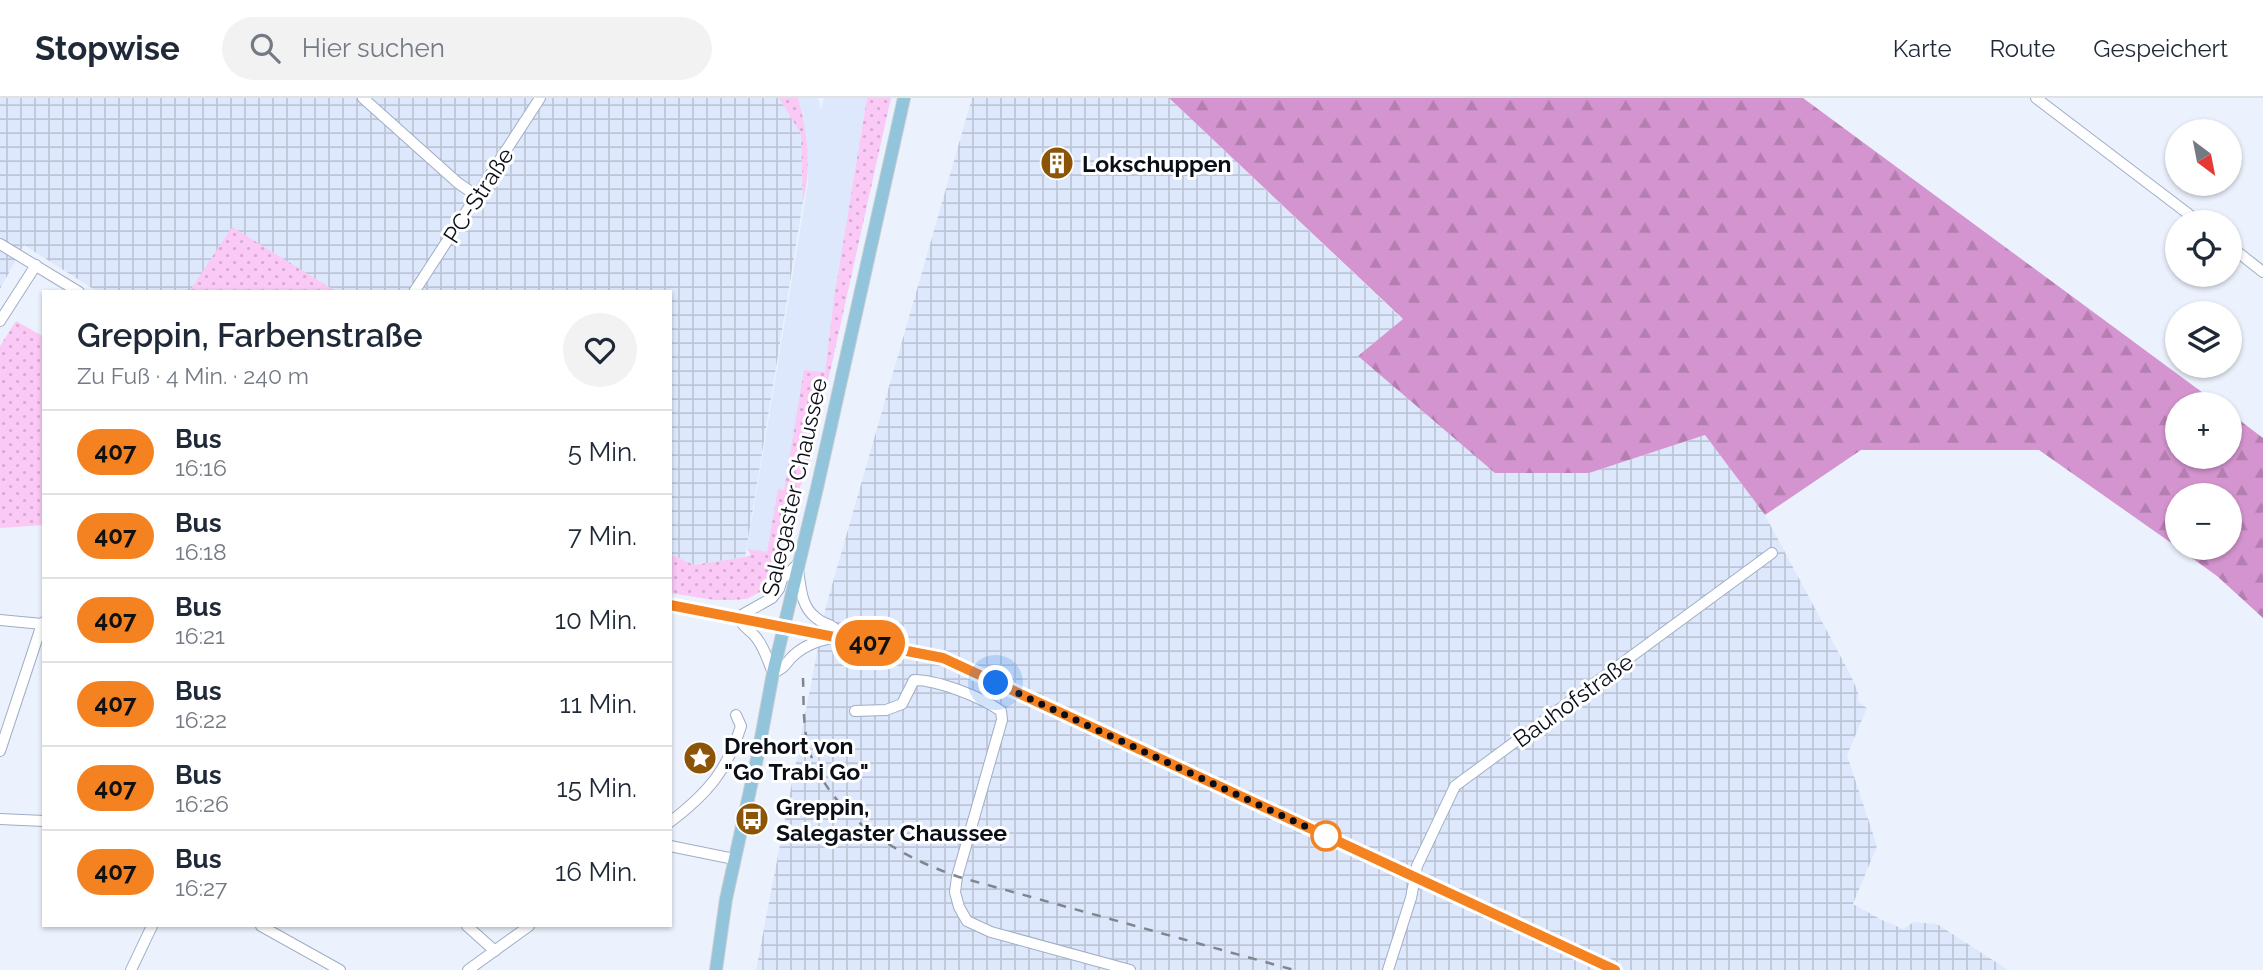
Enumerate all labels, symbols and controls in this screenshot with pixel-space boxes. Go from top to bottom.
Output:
search box [222,17,712,80]
text: Stopwise [35,29,180,68]
icon: search [246,29,284,67]
text: Hier suchen [302,33,445,63]
text: Karte [1893,34,1952,63]
text: Route [1990,34,2055,63]
text: Gespeichert [2093,34,2228,63]
north arrow [2165,119,2242,196]
map controls [2165,119,2242,560]
street label: PC-Straße [437,142,519,248]
building icon: Lokschuppen [1038,144,1076,182]
place label: Lokschuppen [1082,150,1231,177]
button: locate [2165,210,2242,287]
button: layers [2165,301,2242,378]
button: heart [563,313,637,387]
text: Greppin, Farbenstraße [77,316,423,355]
text: Zu Fuß · 4 Min. · 240 m [77,362,309,389]
street label: Salegaster Chaussee [756,375,832,599]
button: + [2165,392,2242,469]
text: Bus [175,424,222,454]
text: 407 [95,437,136,466]
text: 5 Min. [568,437,637,467]
text: 16:16 [175,454,227,481]
button: − [2165,483,2242,560]
text: Bus [175,508,222,538]
text: 407 [95,521,136,550]
text: 7 Min. [568,521,637,551]
text: 16:18 [175,538,227,565]
text: Bus [175,592,222,622]
text: 407 [95,605,136,634]
text: 10 Min. [555,605,637,635]
line badge: 407 [830,620,910,666]
text: 16:21 [175,622,225,649]
text: 407 [849,628,891,657]
street label: Bauhofstraße [1508,647,1638,753]
your location [978,665,1013,700]
text: Bus [175,676,222,706]
text: 407 [95,689,136,718]
text: 11 Min. [560,689,637,719]
text: 16:22 [175,706,227,733]
place label: Drehort von "Go Trabi Go" [724,732,869,785]
place icon: Drehort von "Go Trabi Go" [681,739,719,777]
text: Bus [175,760,222,790]
text: 407 [95,773,136,802]
text: 15 Min. [557,773,637,803]
text: 16:26 [175,790,229,817]
place label: Greppin, Salegaster Chaussee [776,793,1007,846]
bus stop icon: Greppin, Salegaster Chaussee [733,800,771,838]
unlabelled marker [1311,821,1341,851]
text: Bus [175,844,222,874]
text: 407 [95,857,136,886]
text: 16 Min. [555,857,637,887]
text: 16:27 [175,874,227,901]

